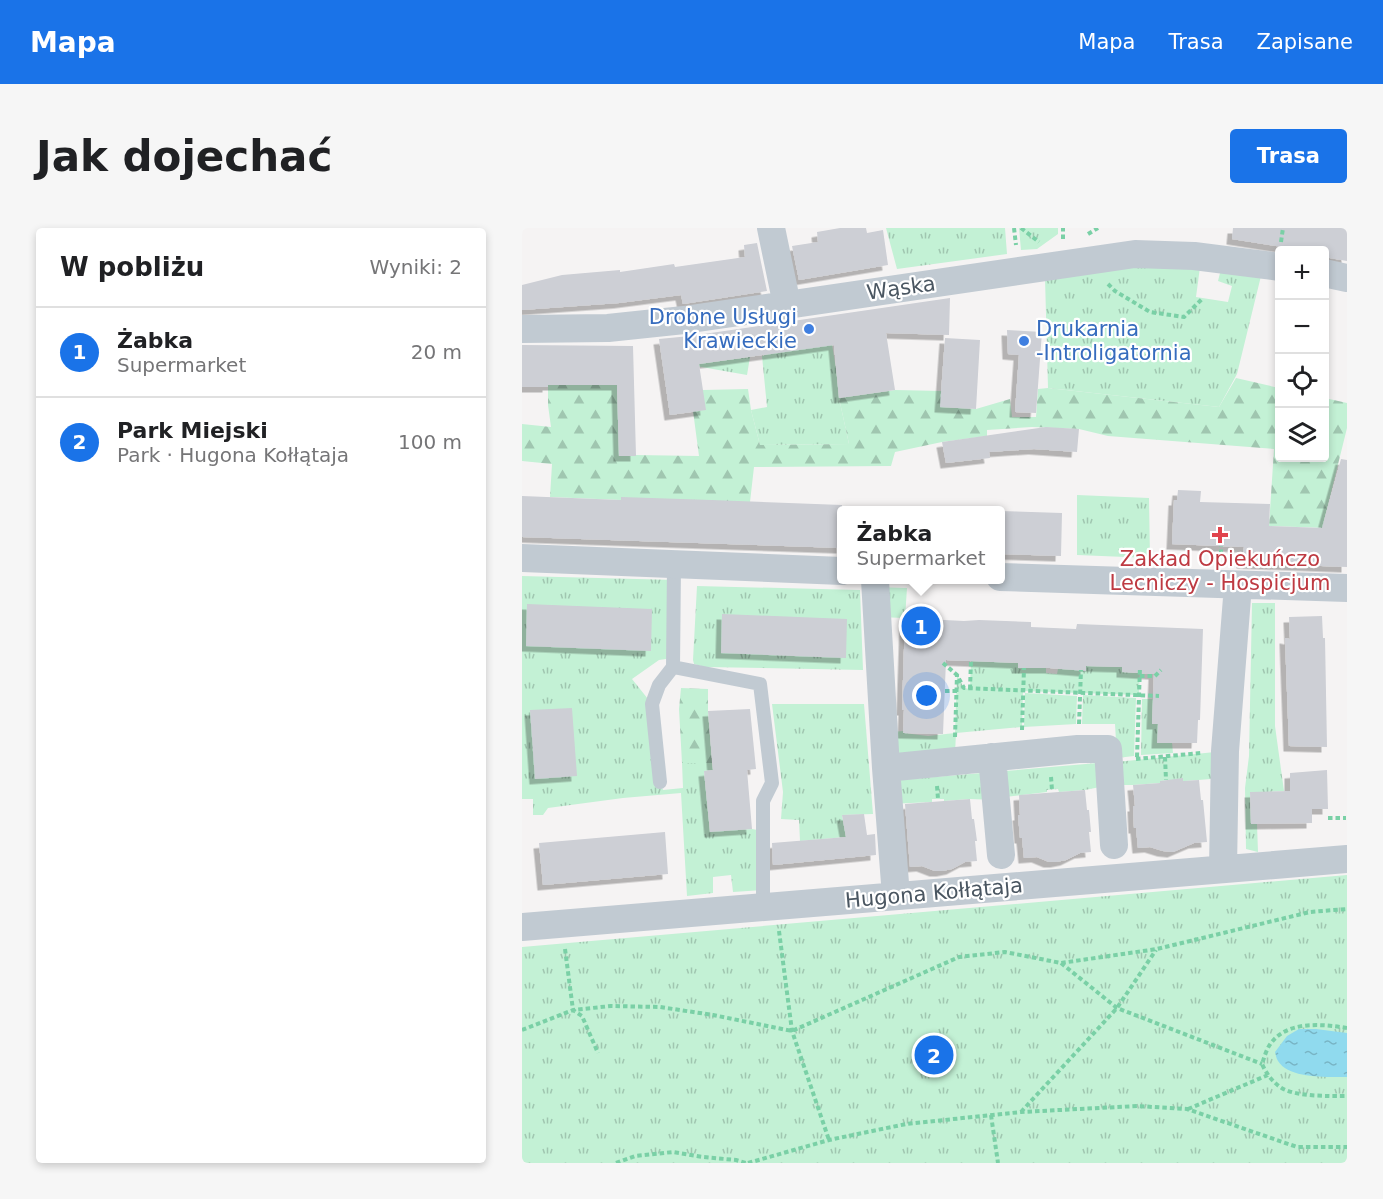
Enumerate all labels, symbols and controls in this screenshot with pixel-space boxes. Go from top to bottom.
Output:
text: Mapa [30,26,116,59]
text: Mapa [1078,30,1135,54]
text: Trasa [1168,30,1224,54]
text: Zapisane [1257,30,1353,54]
button: Trasa [1230,129,1347,183]
text: Jak dojechać [36,132,332,181]
map controls [1275,246,1329,462]
button: + [1275,246,1329,300]
text: W pobliżu [60,252,204,282]
text: Wyniki: 2 [370,255,462,279]
street label: Wąska [865,271,937,305]
button: − [1275,300,1329,354]
place label: Drobne Usługi Krawieckie [649,305,797,353]
place label: Drukarnia -Introligatornia [1036,317,1192,365]
marker: Drobne Usługi Krawieckie [802,322,816,336]
text: Żabka [117,328,193,353]
marker: Drukarnia -Introligatornia [1017,334,1031,348]
text: 1 [73,340,86,364]
text: 20 m [411,340,462,364]
text: Supermarket [117,353,246,377]
button: locate [1275,354,1329,408]
button: layers [1275,408,1329,462]
text: Park Miejski [117,418,268,443]
text: 2 [73,430,86,454]
text: 100 m [398,430,462,454]
text: Park · Hugona Kołłątaja [117,443,349,467]
popup [837,506,1005,584]
text: Żabka [856,521,932,546]
marker: Zakład Opiekuńczo Lecniczy - Hospicjum [1211,526,1229,544]
text: Supermarket [856,546,986,570]
place label: Zakład Opiekuńczo Lecniczy - Hospicjum [1110,547,1330,595]
pin: 1 [902,604,940,648]
your location [912,681,941,710]
street label: Hugona Kołłątaja [844,873,1024,913]
pin: 2 [914,1032,954,1078]

